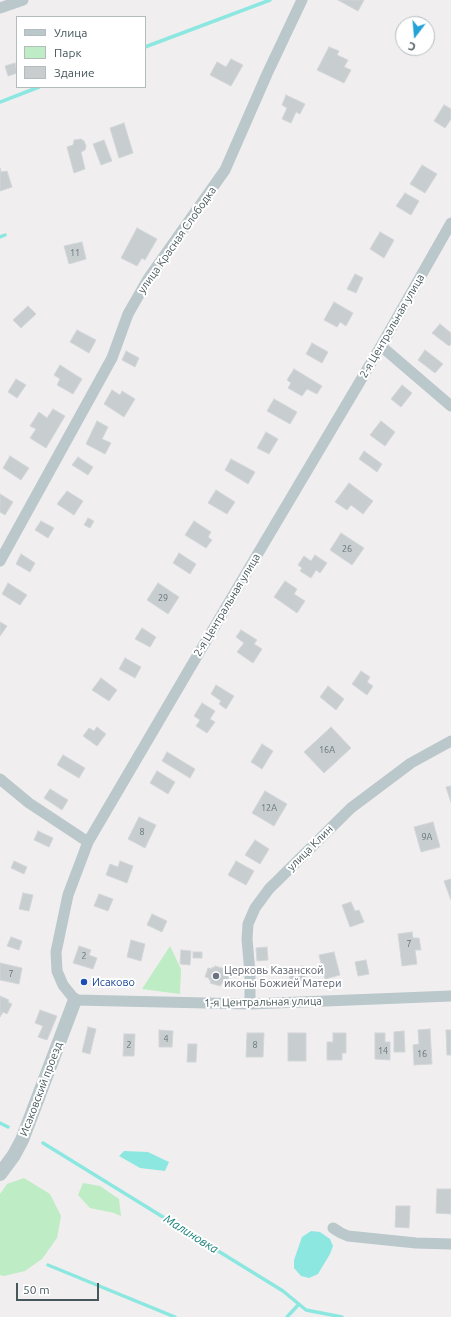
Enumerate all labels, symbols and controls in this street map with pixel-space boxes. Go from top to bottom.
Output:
legend [16,16,146,88]
north arrow [395,16,435,56]
text: Улица [54,26,87,39]
text: С [407,40,417,53]
text: Парк [54,46,82,59]
text: Здание [54,66,95,79]
street label: улица Красная Слободка [135,184,219,296]
house number: 11 [70,248,80,258]
street label: 2-я Центральная улица [357,272,427,380]
house number: 26 [342,544,352,554]
street label: 2-я Центральная улица [191,551,263,659]
house number: 29 [158,593,168,603]
house number: 16А [319,745,335,755]
house number: 12А [261,803,277,813]
street label: улица Клин [284,822,336,874]
house number: 8 [139,827,145,837]
house number: 9А [422,832,432,842]
house number: 7 [406,939,412,949]
house number: 2 [81,951,87,961]
place label: Церковь Казанской иконы Божией Матери [224,963,341,989]
house number: 7 [8,969,14,979]
marker: Церковь Казанской иконы Божией Матери [211,971,221,981]
place label: Исаково [92,975,135,989]
marker: Исаково [79,977,89,987]
street label: 1-я Центральная улица [204,994,322,1010]
house number: 4 [163,1034,169,1044]
street label: Исаковский проезд [17,1040,65,1138]
house number: 2 [126,1040,132,1050]
house number: 8 [252,1040,258,1050]
house number: 14 [378,1046,388,1056]
house number: 16 [417,1049,427,1059]
water label: Малиновка [161,1212,221,1256]
scale bar [18,1275,101,1301]
text: 50 m [23,1283,50,1296]

